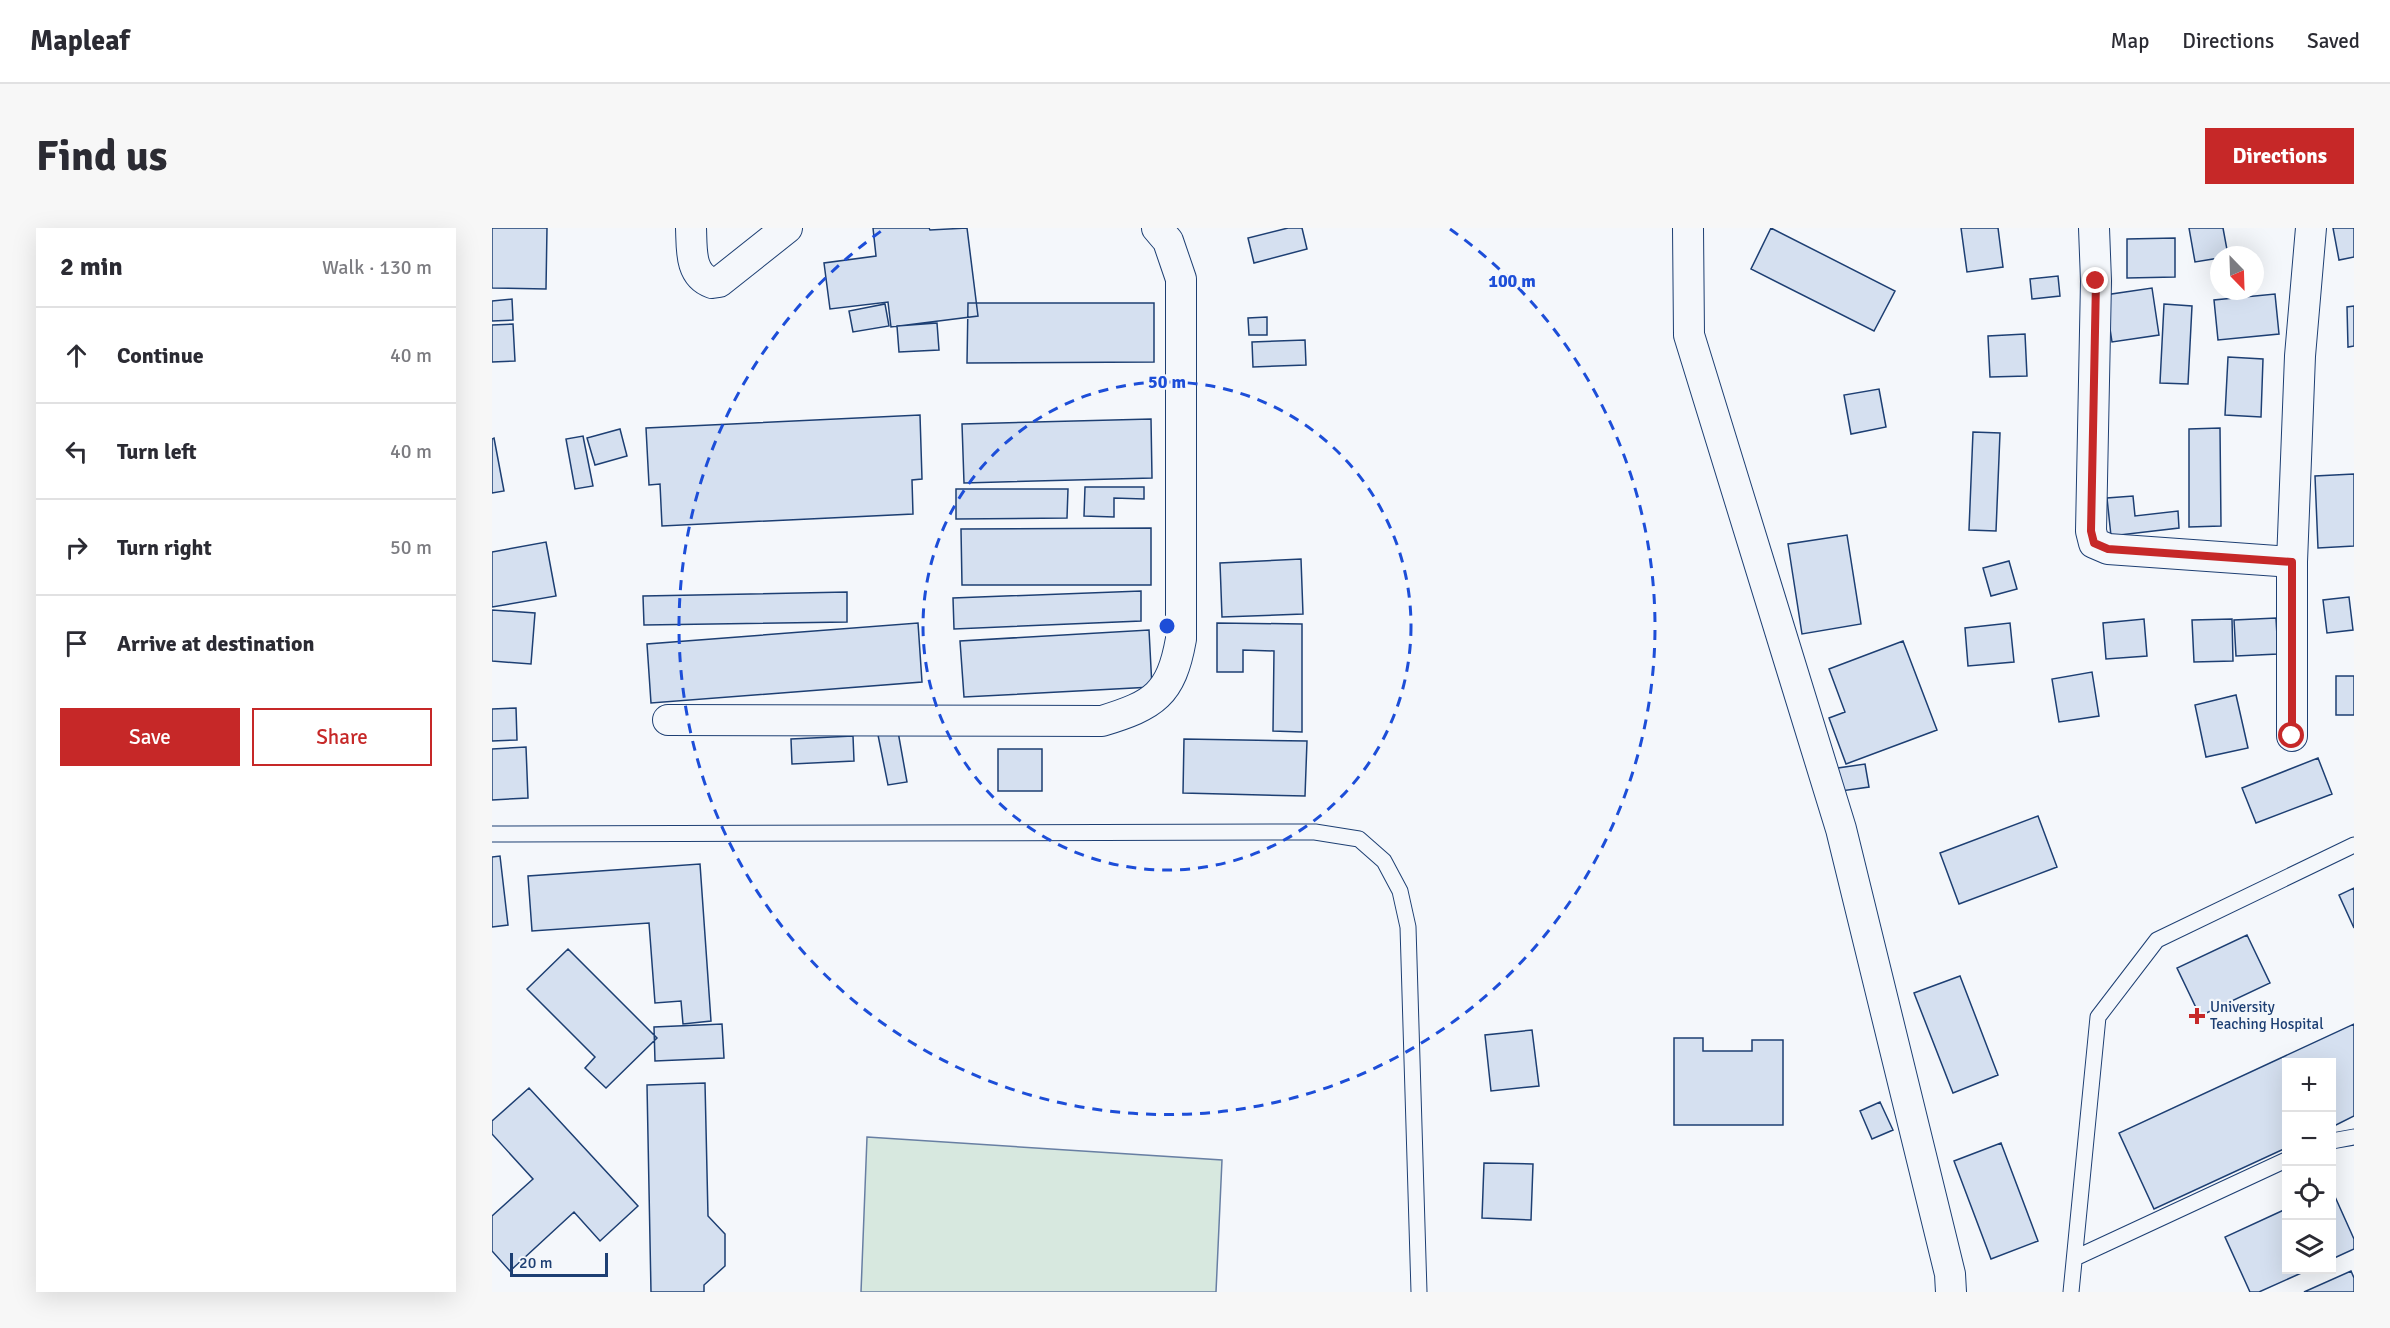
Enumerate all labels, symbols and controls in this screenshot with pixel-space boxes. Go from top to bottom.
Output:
text: Mapleaf [30,24,130,58]
text: Map [2111,28,2149,54]
text: Directions [2182,28,2274,54]
text: Saved [2307,28,2360,54]
button: Directions [2205,128,2354,184]
text: Find us [36,131,167,182]
north arrow [2210,246,2264,300]
text: 2 min [60,251,123,283]
text: Walk · 130 m [322,255,432,280]
route end [2082,267,2108,293]
text: 100 m [1488,270,1536,292]
icon: ahead [60,339,93,372]
text: Continue [117,342,204,369]
text: 40 m [390,343,432,368]
text: 50 m [1148,371,1186,393]
icon: left [60,435,93,468]
text: Turn left [117,438,197,465]
text: 40 m [390,439,432,464]
icon: right [60,531,93,564]
text: Turn right [117,534,212,561]
text: 50 m [390,535,432,560]
centre of rings [1157,616,1177,636]
icon: arrive [60,627,93,660]
text: Arrive at destination [117,630,314,657]
button: Save [60,708,240,766]
button: Share [252,708,432,766]
route start [2278,722,2304,748]
place label: University Teaching Hospital [2210,998,2324,1033]
marker: University Teaching Hospital [2188,1007,2206,1025]
map controls [2282,1058,2336,1274]
button: + [2282,1058,2336,1112]
button: − [2282,1112,2336,1166]
button: locate [2282,1166,2336,1220]
button: layers [2282,1220,2336,1274]
scale bar [510,1250,608,1278]
text: 20 m [519,1253,553,1273]

